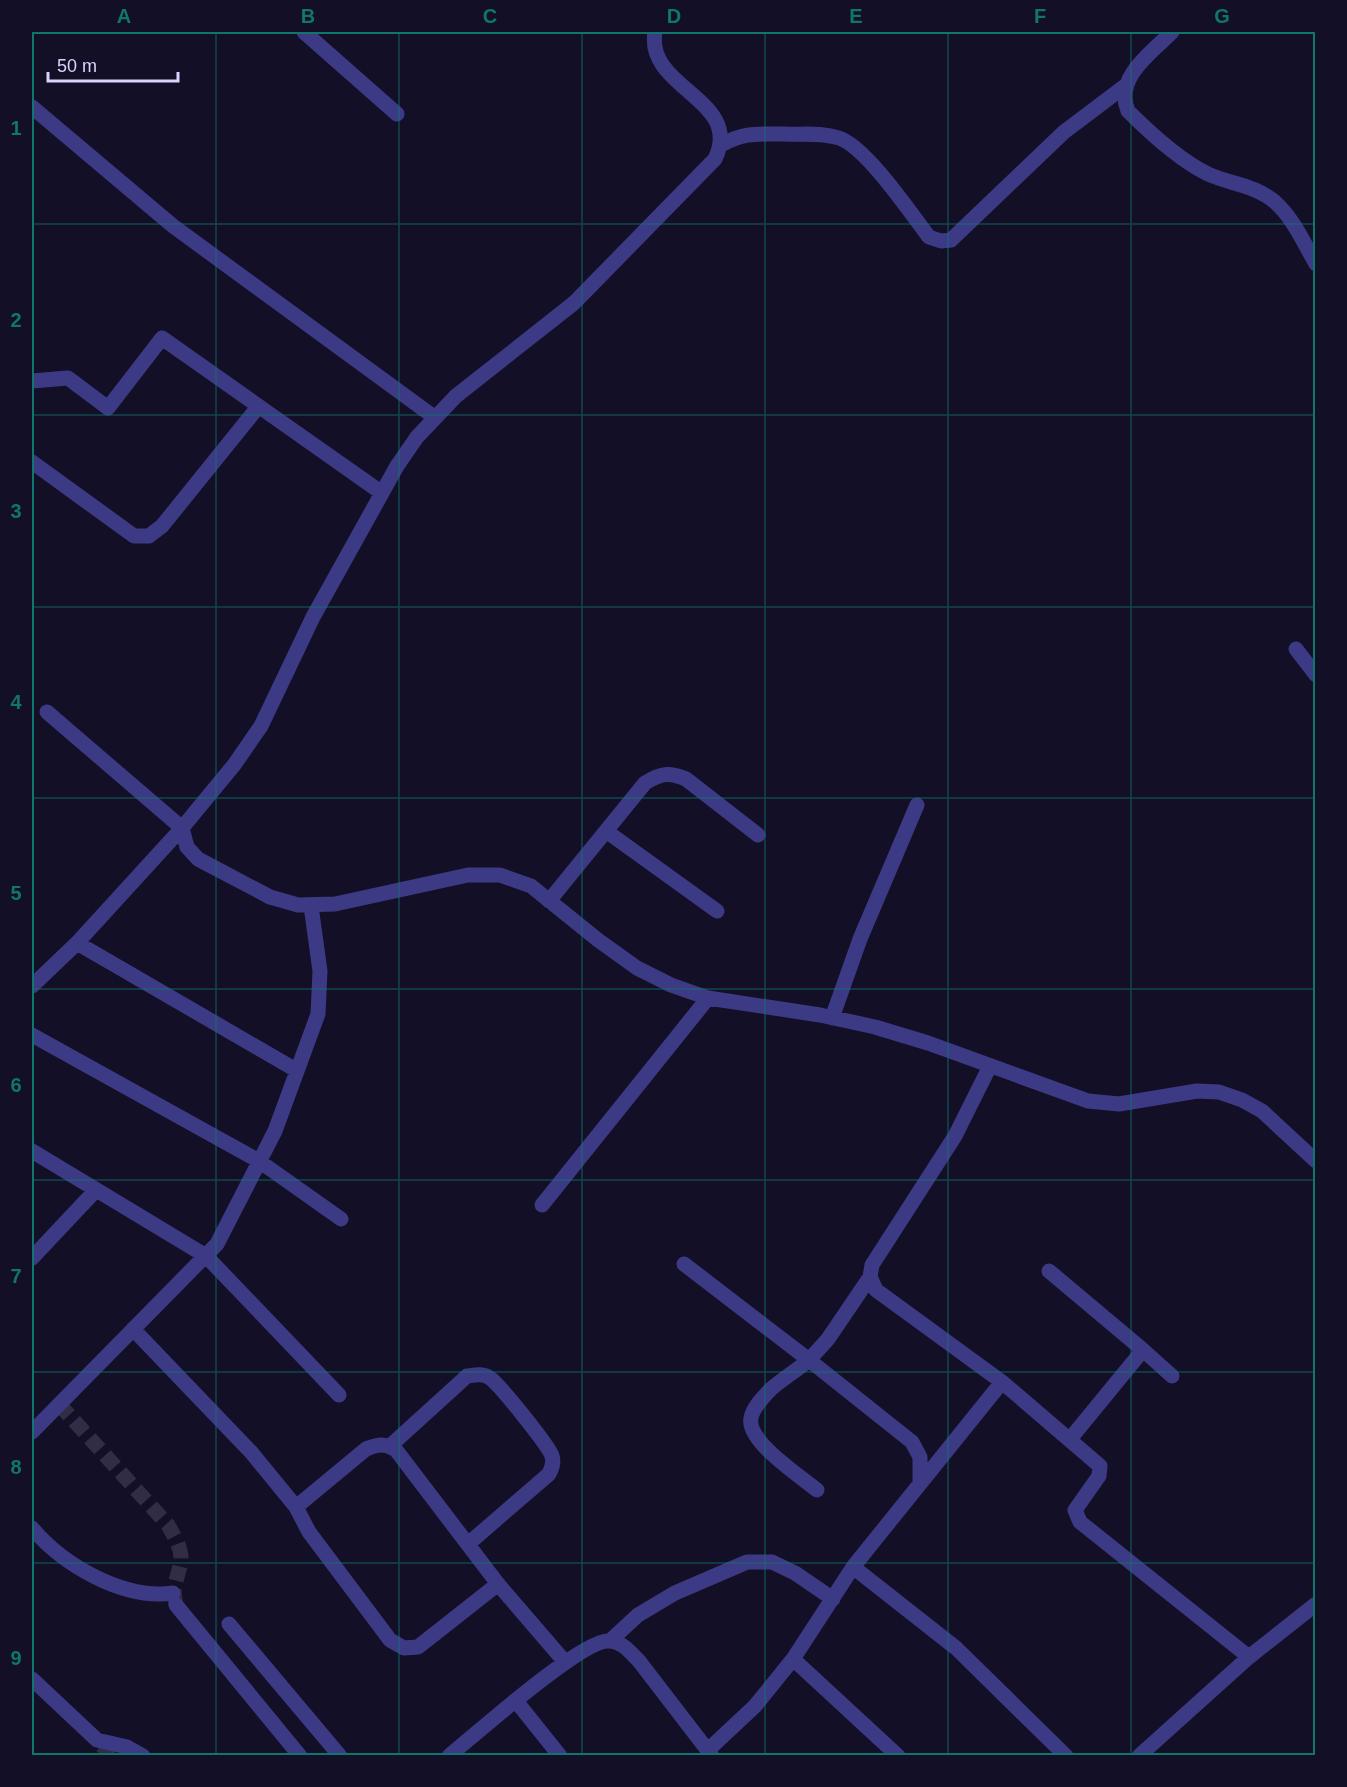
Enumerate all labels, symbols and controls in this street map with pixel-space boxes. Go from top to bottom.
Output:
text: A [117,5,131,27]
text: B [301,5,315,27]
text: C [483,5,497,27]
text: D [667,5,681,27]
text: E [849,5,863,27]
text: F [1034,5,1046,27]
text: G [1214,5,1230,27]
scale bar [48,45,178,83]
text: 50 m [57,56,97,76]
text: 1 [10,117,22,139]
text: 2 [10,309,22,331]
text: 3 [10,500,22,522]
text: 4 [10,691,22,713]
text: 5 [10,882,22,904]
text: 6 [10,1074,22,1096]
text: 7 [10,1265,22,1287]
text: 8 [10,1456,22,1478]
text: 9 [10,1647,22,1669]

